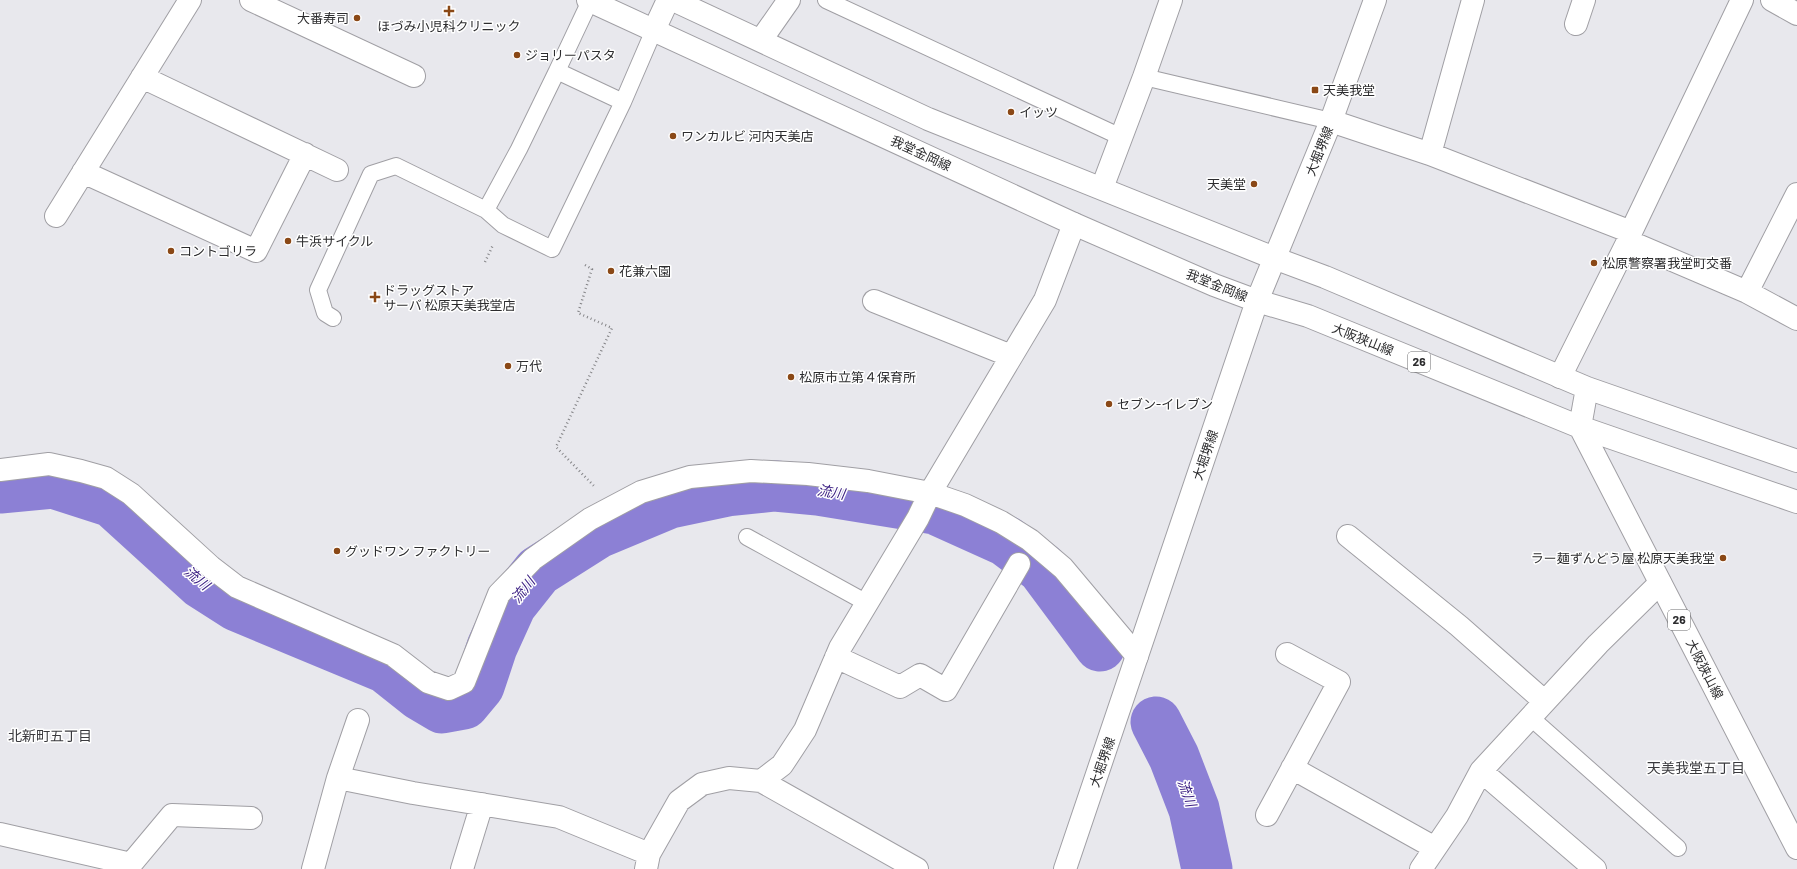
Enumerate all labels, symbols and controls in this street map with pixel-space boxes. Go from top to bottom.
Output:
marker: ほづみ小児科クリニック [443,5,455,17]
place label: 大番寿司 [297,10,349,26]
marker: 大番寿司 [352,13,362,23]
place label: ほづみ小児科クリニック [377,18,521,34]
place label: ジョリーパスタ [525,47,616,63]
marker: ジョリーパスタ [512,50,522,60]
place label: 天美我堂 [1323,82,1375,98]
marker: 天美我堂 [1310,85,1320,95]
place label: イッツ [1019,104,1058,120]
marker: イッツ [1006,107,1016,117]
street label: 大堀堺線 [1302,124,1336,178]
place label: ワンカルビ 河内天美店 [681,128,814,144]
marker: ワンカルビ 河内天美店 [668,131,678,141]
street label: 我堂金岡線 [888,132,954,174]
place label: 天美堂 [1207,176,1246,192]
marker: 天美堂 [1249,179,1259,189]
place label: 牛浜サイクル [296,233,373,249]
marker: 牛浜サイクル [283,236,293,246]
place label: コントゴリラ [179,243,257,259]
marker: コントゴリラ [166,246,176,256]
place label: 松原警察署我堂町交番 [1602,255,1732,271]
marker: 松原警察署我堂町交番 [1589,258,1599,268]
place label: 花兼六園 [619,263,671,279]
street label: 我堂金岡線 [1184,265,1250,305]
marker: 花兼六園 [606,266,616,276]
place label: ドラッグストア サーバ 松原天美我堂店 [383,282,515,313]
marker: ドラッグストア サーバ 松原天美我堂店 [370,292,380,302]
street label: 大阪狭山線 [1330,319,1396,359]
road number: 26 [1408,352,1430,372]
place label: 万代 [516,358,542,374]
marker: 万代 [503,361,513,371]
place label: 松原市立第４保育所 [799,369,916,385]
marker: 松原市立第４保育所 [786,372,796,382]
place label: セブン-イレブン [1117,396,1213,412]
marker: セブン-イレブン [1104,399,1114,409]
street label: 大堀堺線 [1189,428,1221,482]
water label: 流川 [816,481,848,502]
place label: グッドワン ファクトリー [345,543,491,559]
marker: グッドワン ファクトリー [332,546,342,556]
place label: ラー麺ずんどう屋 松原天美我堂 [1531,550,1715,566]
marker: ラー麺ずんどう屋 松原天美我堂 [1718,553,1728,563]
water label: 流川 [181,562,215,594]
water label: 流川 [507,572,539,606]
road number: 26 [1668,610,1690,630]
street label: 大阪狭山線 [1683,636,1727,702]
district label: 北新町五丁目 [8,727,92,744]
street label: 大堀堺線 [1086,735,1118,789]
district label: 天美我堂五丁目 [1647,759,1745,776]
water label: 流川 [1175,777,1201,811]

